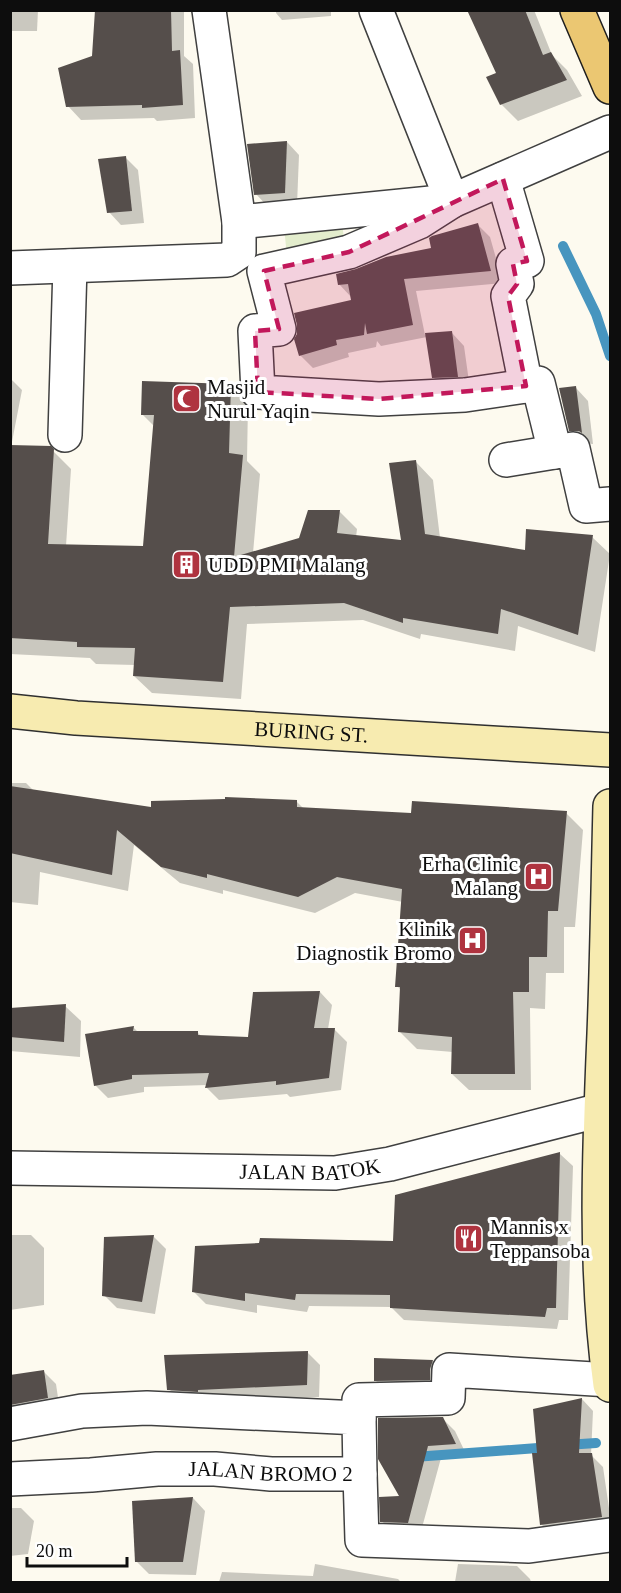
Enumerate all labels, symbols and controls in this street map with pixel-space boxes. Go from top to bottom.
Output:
place label: Masjid Nurul Yaqin [207,375,310,423]
mosque icon: Masjid Nurul Yaqin [170,383,202,415]
building icon: UDD PMI Malang [171,549,203,581]
place label: UDD PMI Malang [208,553,366,577]
street label: BURING ST. [254,717,369,747]
place label: Erha Clinic Malang [422,852,518,900]
hospital icon: Erha Clinic Malang [523,860,555,892]
place label: Klinik Diagnostik Bromo [296,917,452,965]
hospital icon: Klinik Diagnostik Bromo [457,925,489,957]
street label: JALAN BATOK [239,1154,382,1185]
place label: Mannis x Teppansoba [490,1215,591,1263]
restaurant icon: Mannis x Teppansoba [453,1223,485,1255]
street label: JALAN BROMO 2 [188,1457,353,1486]
scale bar [27,1530,128,1568]
text: 20 m [36,1541,73,1561]

